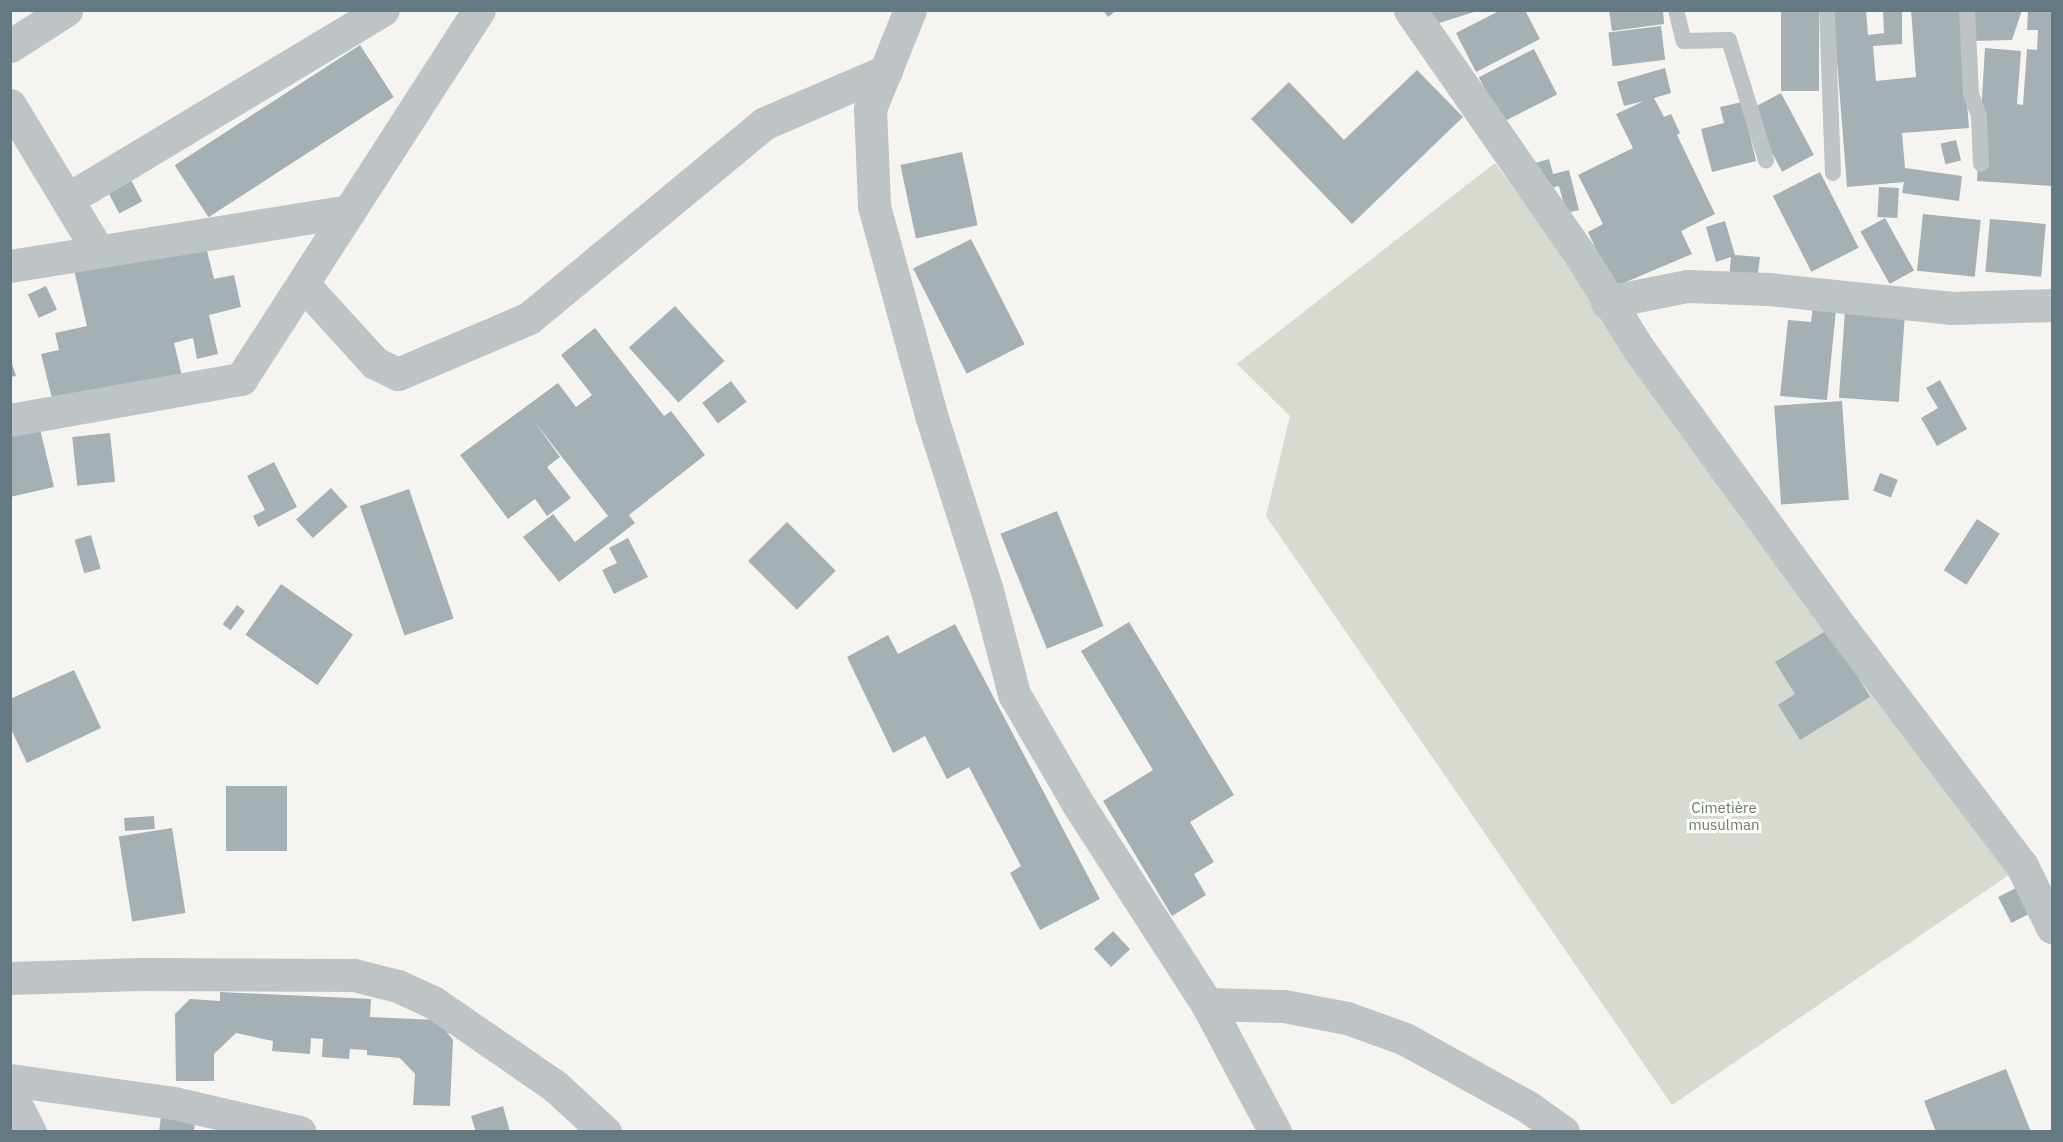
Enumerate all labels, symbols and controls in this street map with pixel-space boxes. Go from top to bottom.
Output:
park label: Cimetière musulman [1688,798,1760,833]

